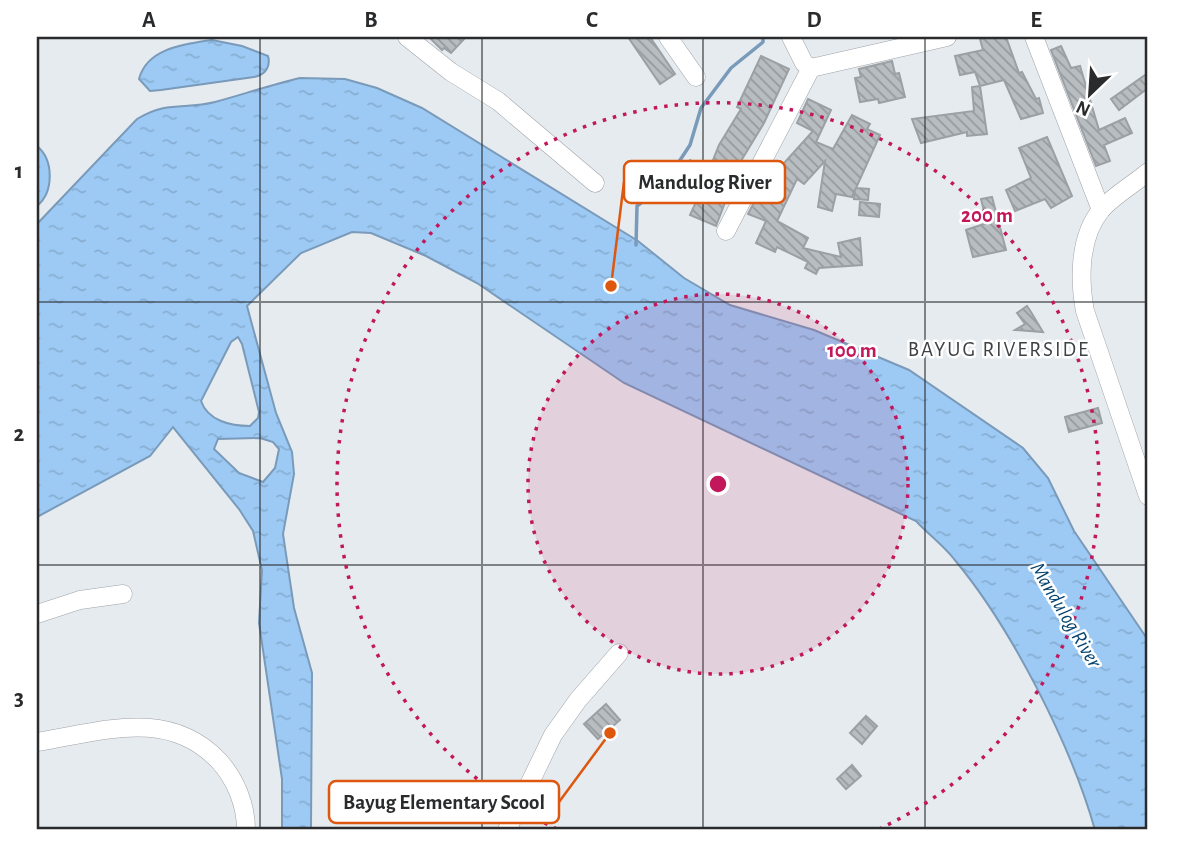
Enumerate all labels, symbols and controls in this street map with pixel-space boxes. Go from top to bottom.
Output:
text: A [142,9,156,32]
text: B [364,9,378,32]
text: C [586,9,598,32]
text: D [806,9,822,32]
text: E [1030,9,1042,32]
north arrow [1056,60,1126,130]
text: N [1073,97,1093,119]
text: 1 [15,160,23,183]
callout: Mandulog River [624,161,785,203]
text: Mandulog River [638,172,772,193]
text: 200 m [961,205,1013,226]
district label: BAYUG RIVERSIDE [908,339,1090,360]
text: 100 m [827,340,877,361]
text: 2 [14,423,25,446]
centre of rings [706,472,730,496]
water label: Mandulog River [1027,559,1106,672]
text: 3 [14,687,24,710]
callout: Bayug Elementary Scool [329,781,559,823]
text: Bayug Elementary Scool [343,792,545,813]

